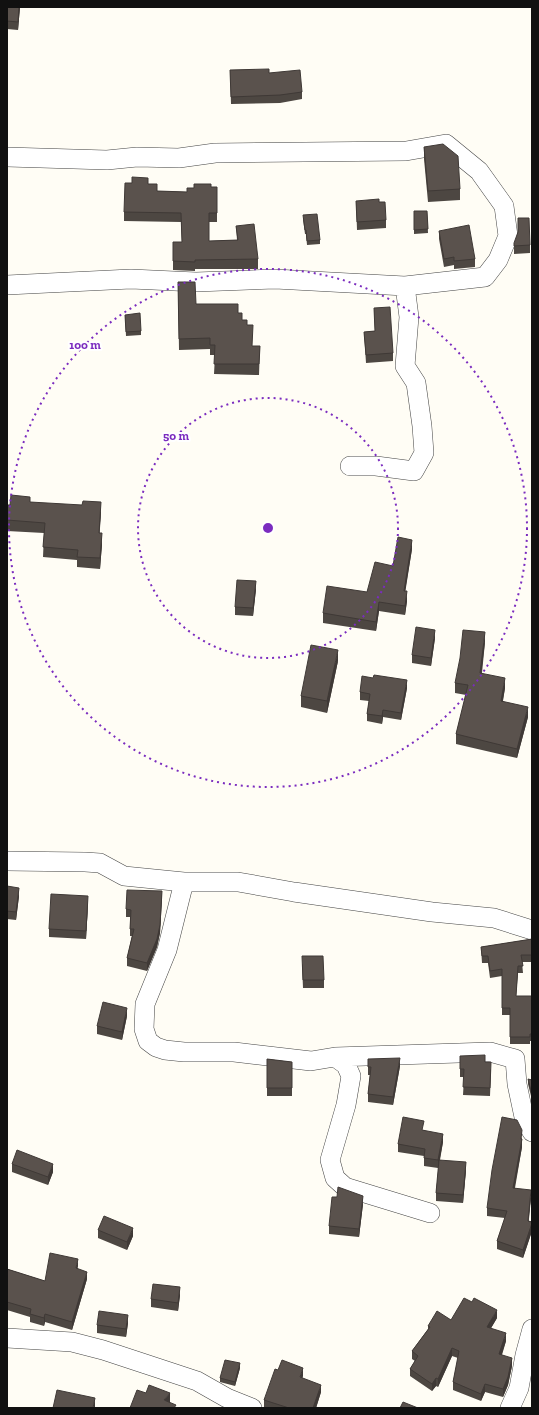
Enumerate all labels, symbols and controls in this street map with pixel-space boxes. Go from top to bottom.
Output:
text: 100 m [69,338,101,352]
text: 50 m [163,429,189,443]
centre of rings [261,521,275,535]

